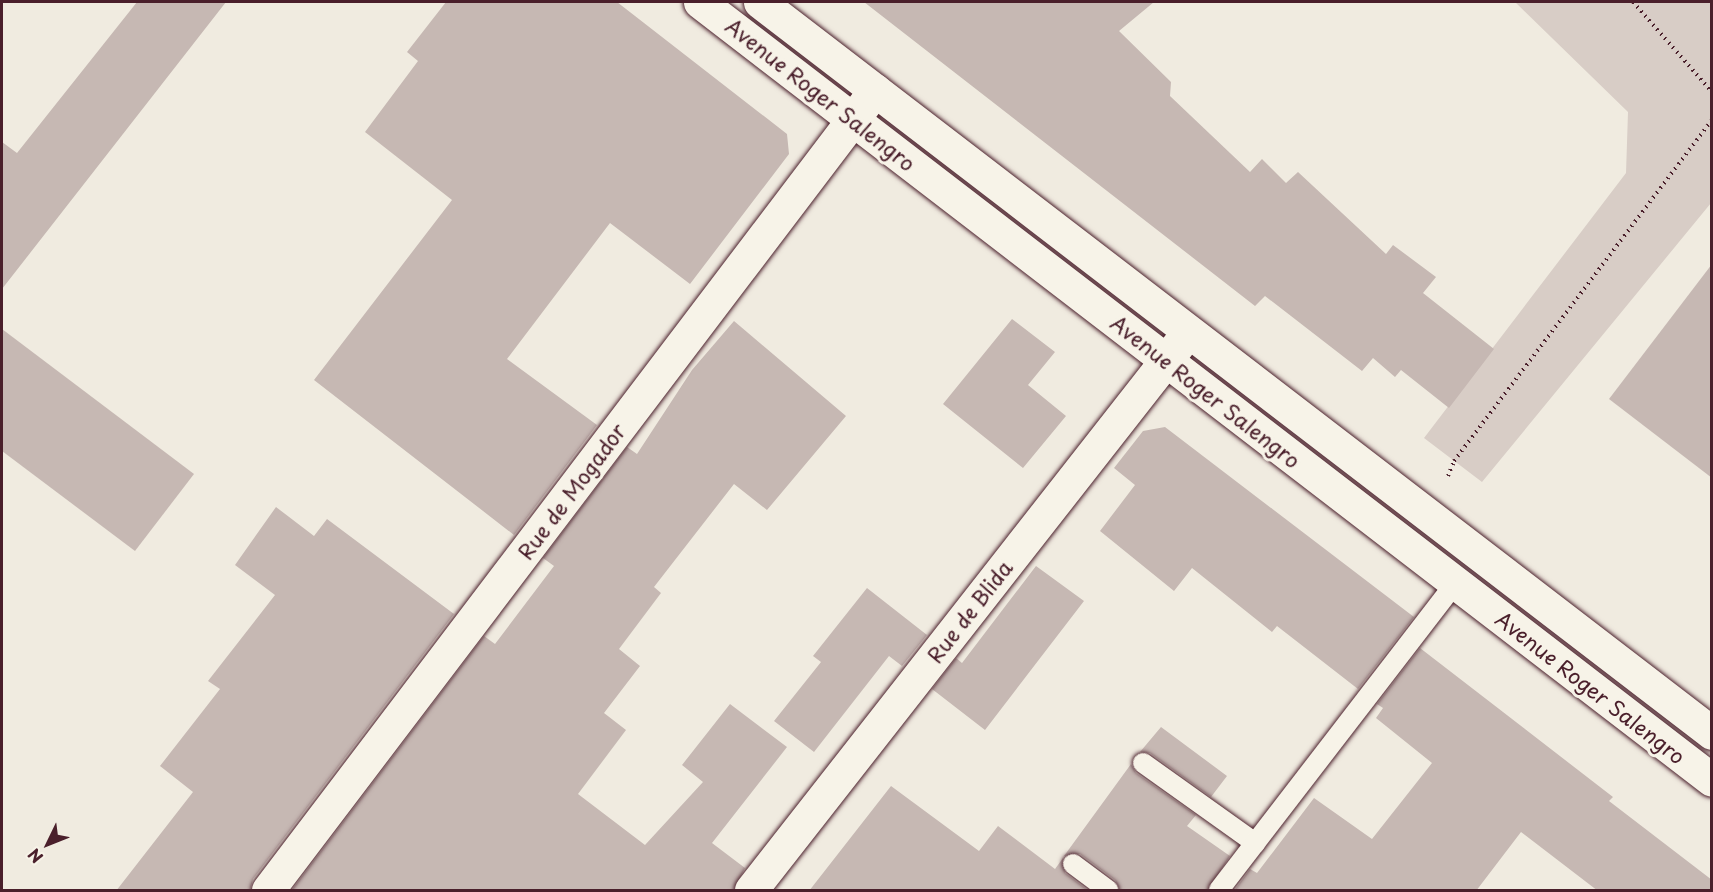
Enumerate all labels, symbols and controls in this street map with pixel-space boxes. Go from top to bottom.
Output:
street label: Avenue Roger Salengro [722,12,920,176]
street label: Avenue Roger Salengro [1107,309,1305,473]
street label: Rue de Mogador [511,417,631,565]
street label: Rue de Blida [920,553,1018,669]
street label: Avenue Roger Salengro [1492,605,1690,769]
north arrow [18,814,78,874]
text: N [22,843,48,869]

